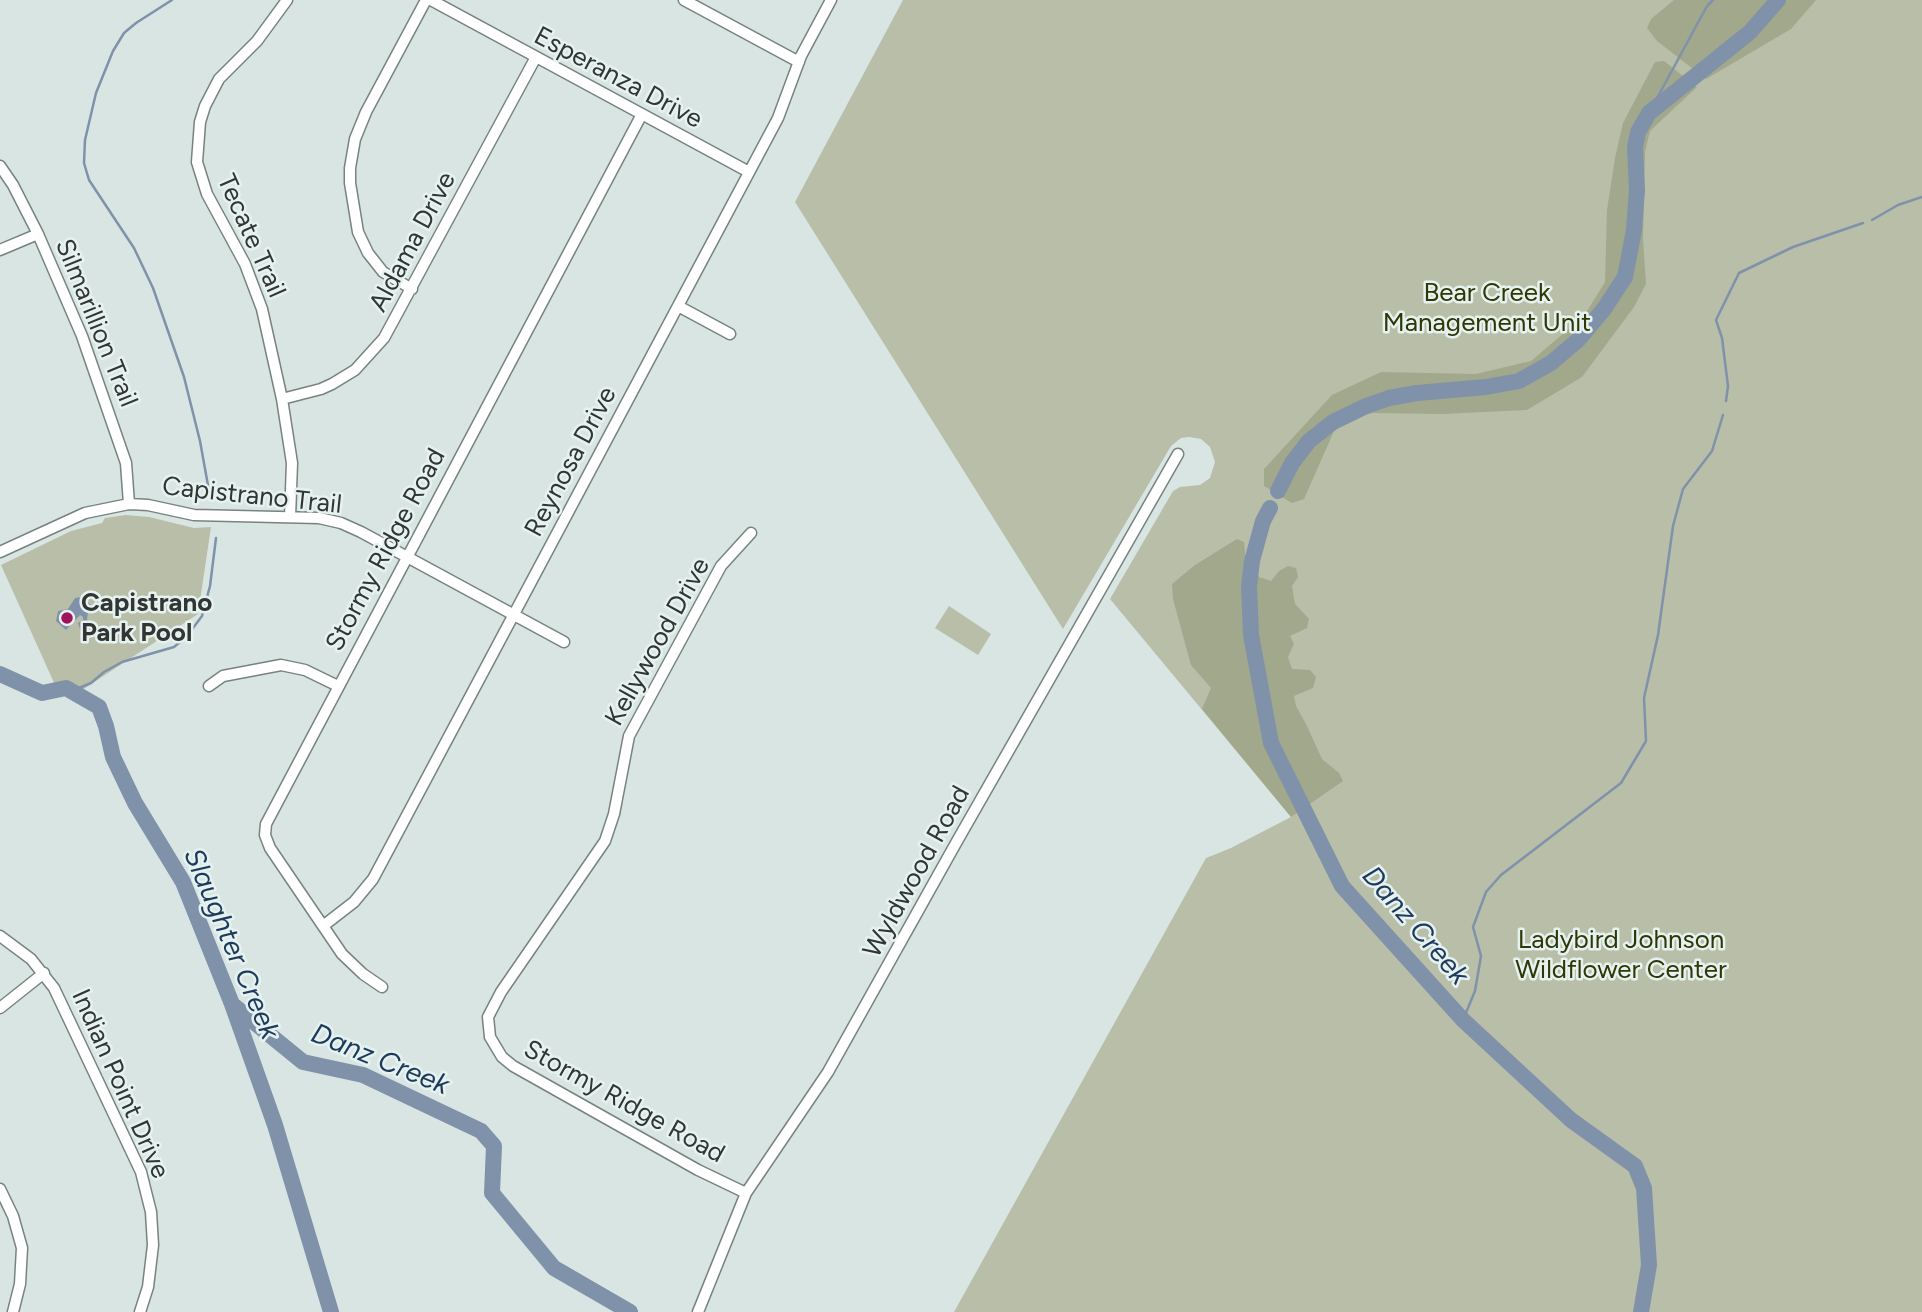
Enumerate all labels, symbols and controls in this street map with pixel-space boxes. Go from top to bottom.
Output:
street label: Esperanza Drive [528,21,708,135]
street label: Aldama Drive [363,167,463,317]
street label: Tecate Trail [210,170,292,302]
street label: Silmarillion Trail [48,234,144,412]
park label: Bear Creek Management Unit [1383,277,1591,338]
street label: Reynosa Drive [518,382,624,542]
street label: Stormy Ridge Road [319,443,453,657]
street label: Capistrano Trail [161,471,343,521]
street label: Kellywood Drive [599,553,717,731]
place label: Capistrano Park Pool [81,587,212,648]
marker: Capistrano Park Pool [59,610,75,626]
street label: Wyldwood Road [857,781,977,963]
water label: Slaughter Creek [176,844,286,1044]
water label: Danz Creek [1354,860,1476,992]
park label: Ladybird Johnson Wildflower Center [1515,924,1727,986]
street label: Indian Point Drive [64,985,176,1183]
water label: Danz Creek [306,1017,454,1103]
street label: Stormy Ridge Road [518,1034,730,1170]

